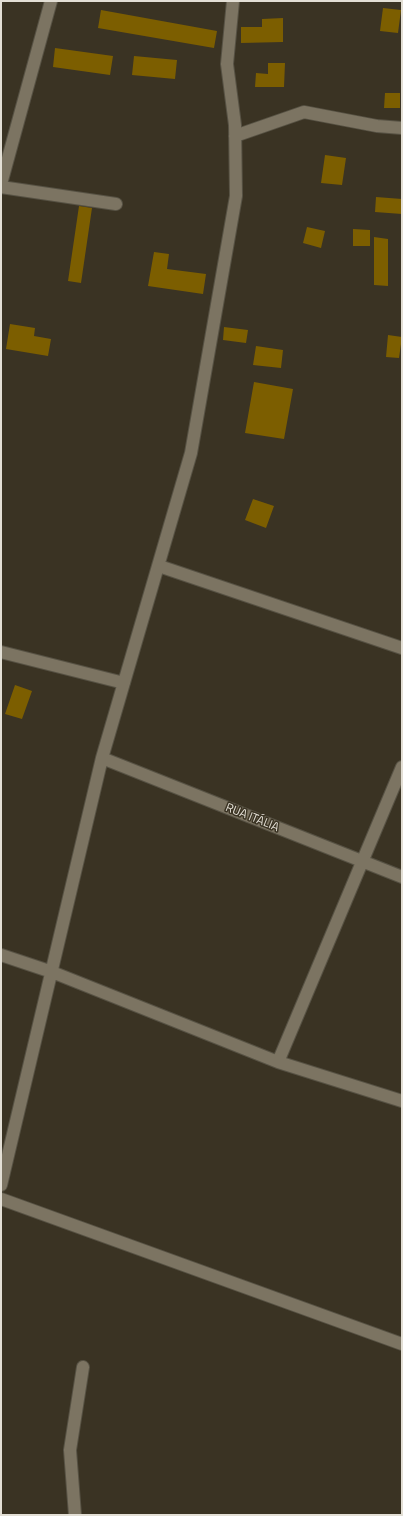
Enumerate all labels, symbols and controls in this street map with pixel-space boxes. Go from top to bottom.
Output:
street label: RUA ITÁLIA [223,801,281,835]

